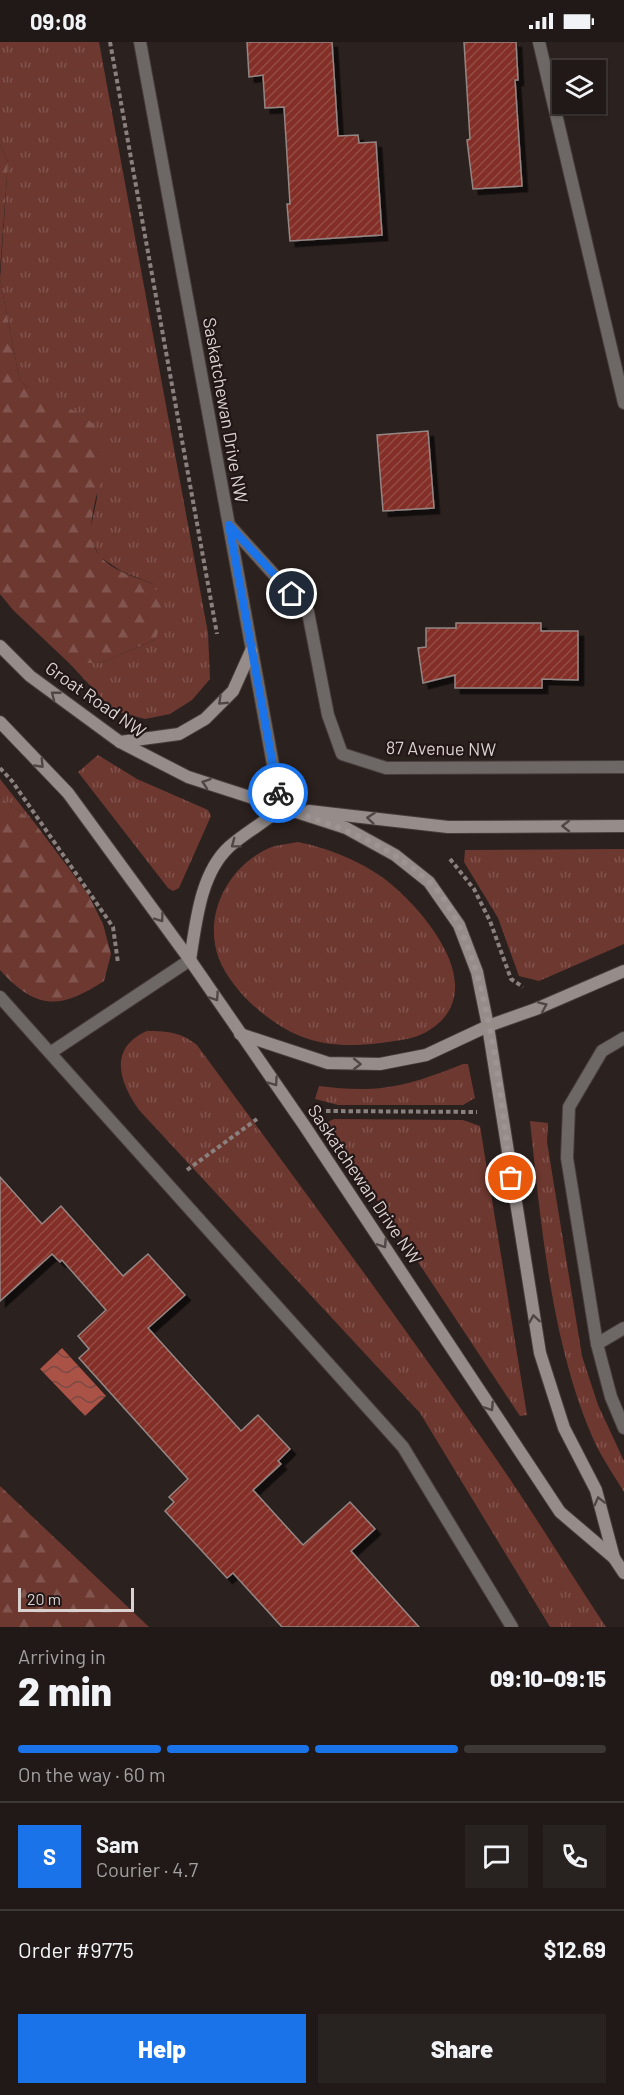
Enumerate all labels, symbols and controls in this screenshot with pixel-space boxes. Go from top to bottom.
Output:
text: 09:08 [30,8,87,34]
map controls [552,60,606,114]
button: layers [552,60,606,114]
street label: Saskatchewan Drive NW [199,316,253,505]
pin [266,568,317,619]
icon: home [275,577,308,610]
street label: Groat Road NW [41,656,151,742]
one-way arrow [51,692,62,703]
one-way arrow [219,694,230,705]
street label: 87 Avenue NW [386,736,497,760]
one-way arrow [33,757,44,768]
courier [248,763,308,823]
one-way arrow [201,777,212,790]
icon: bike [262,777,295,810]
one-way arrow [366,812,376,825]
one-way arrow [561,820,570,832]
one-way arrow [231,837,242,848]
one-way arrow [153,911,164,922]
one-way arrow [208,990,219,1001]
one-way arrow [537,1001,548,1013]
one-way arrow [353,1058,362,1070]
one-way arrow [267,1076,278,1087]
street label: Saskatchewan Drive NW [303,1100,427,1268]
pin [485,1152,536,1203]
icon: bag [494,1161,527,1194]
one-way arrow [376,1237,387,1248]
one-way arrow [529,1314,541,1323]
one-way arrow [483,1400,494,1411]
one-way arrow [594,1497,606,1507]
scale bar [18,1585,134,1612]
text: 20 m [27,1589,61,1608]
text: Arriving in [18,1644,106,1668]
text: 09:10–09:15 [490,1665,606,1691]
text: 2 min [18,1667,112,1714]
text: On the way · 60 m [18,1762,166,1786]
button: chat [465,1825,528,1888]
button: phone [543,1825,606,1888]
text: Sam [96,1831,139,1857]
text: S [43,1843,56,1869]
text: Courier · 4.7 [96,1857,198,1881]
text: Order #9775 [18,1936,134,1962]
text: $12.69 [544,1936,606,1962]
button: Help [18,2014,306,2083]
button: Share [318,2014,606,2083]

